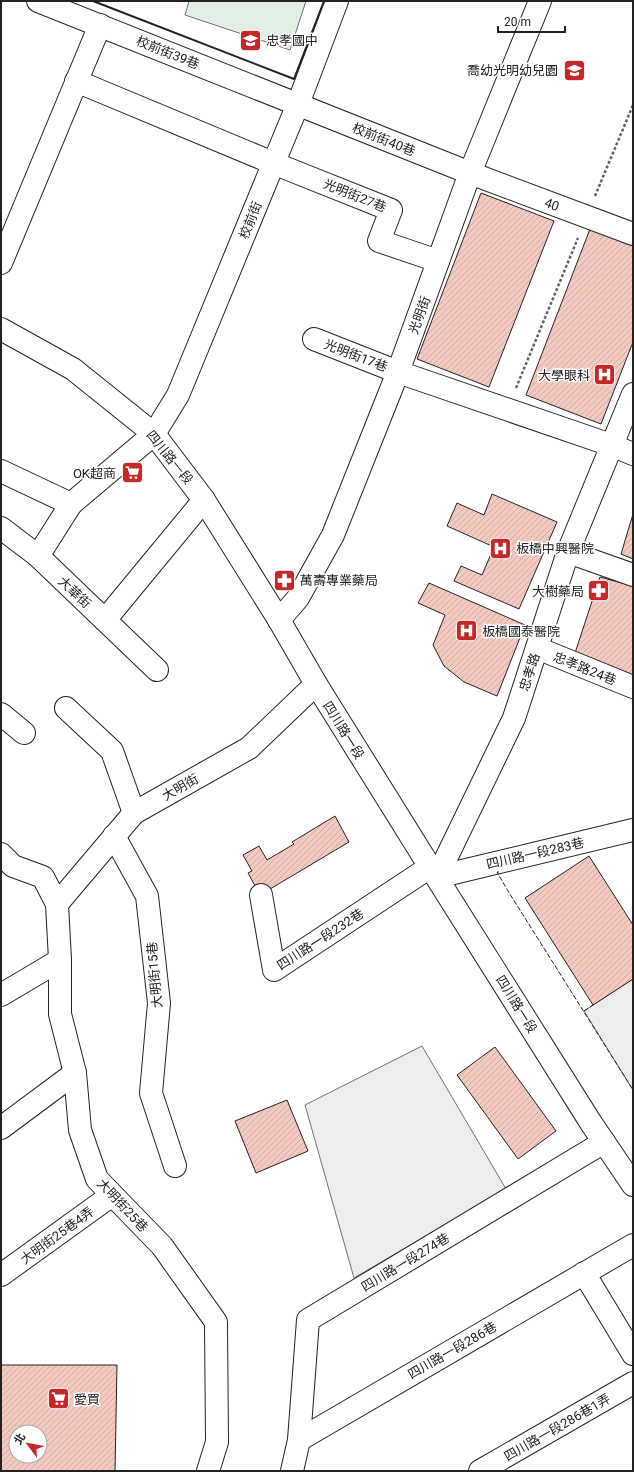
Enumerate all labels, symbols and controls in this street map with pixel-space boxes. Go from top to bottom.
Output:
scale bar [498,8,565,34]
text: 20 m [504,15,531,29]
school or university icon: 忠孝國中 [238,27,264,53]
street label: 校前街39巷 [134,33,202,72]
place label: 忠孝國中 [266,33,318,48]
school or university icon: 喬幼光明幼兒園 [561,57,587,83]
place label: 喬幼光明幼兒園 [467,63,558,78]
street label: 校前街40巷 [350,120,418,159]
street label: 光明街27巷 [321,176,389,215]
street label: 40 [542,195,561,214]
street label: 校前街 [236,199,265,241]
street label: 光明街 [406,294,433,336]
street label: 光明街17巷 [322,337,390,374]
hospital icon: 大學眼科 [592,362,618,388]
place label: 大學眼科 [538,368,590,383]
street label: 四川路一段 [143,427,196,487]
supermarket icon: OK超商 [119,460,145,486]
place label: OK超商 [73,466,116,481]
hospital icon: 板橋中興醫院 [488,535,514,561]
place label: 板橋中興醫院 [516,541,594,556]
pharmacy icon: 萬壽專業藥局 [272,567,298,593]
place label: 萬壽專業藥局 [300,573,378,588]
street label: 大華街 [55,574,94,611]
pharmacy icon: 大樹藥局 [586,578,612,604]
place label: 大樹藥局 [532,584,584,599]
hospital icon: 板橋國泰醫院 [454,618,480,644]
place label: 板橋國泰醫院 [482,624,560,639]
street label: 忠孝路24巷 [551,649,619,688]
street label: 忠孝路 [516,651,543,693]
street label: 四川路一段 [320,699,367,762]
street label: 大明街 [160,771,201,804]
street label: 四川路一段283巷 [485,835,585,872]
street label: 四川路一段232巷 [274,906,366,973]
street label: 大明街15巷 [144,941,165,1009]
street label: 四川路一段 [493,973,540,1036]
street label: 大明街25巷 [94,1176,151,1235]
street label: 大明街25巷4弄 [18,1204,97,1267]
street label: 四川路一段274巷 [359,1230,452,1295]
street label: 四川路一段286巷 [405,1319,499,1382]
supermarket icon: 愛買 [46,1386,72,1412]
street label: 四川路一段286巷1弄 [501,1391,613,1464]
place label: 愛買 [74,1392,100,1407]
north arrow [8,1424,48,1464]
text: 北 [12,1431,28,1447]

